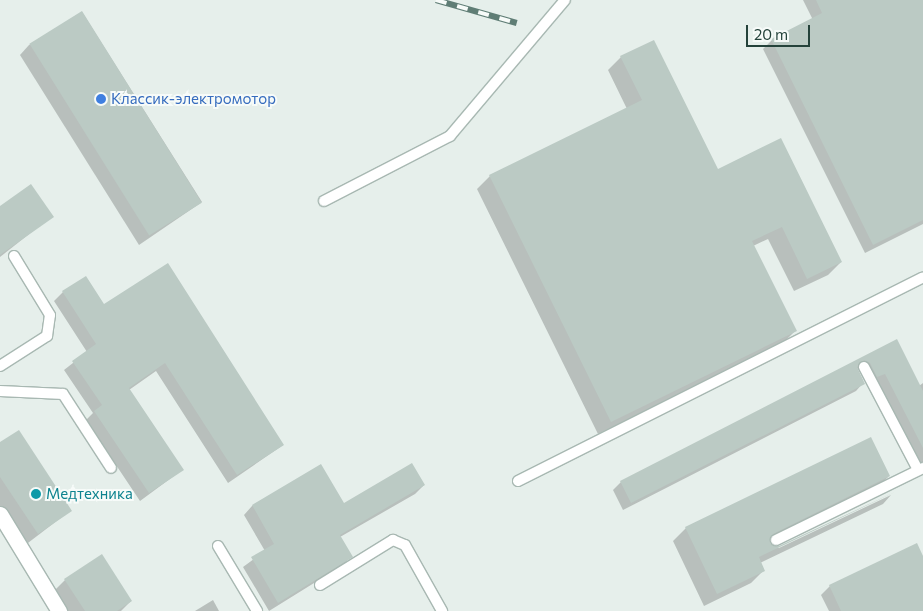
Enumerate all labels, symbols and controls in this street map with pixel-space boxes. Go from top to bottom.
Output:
scale bar [748,15,812,47]
text: 20 m [754,25,788,43]
place label: Классик-электромотор [111,90,276,108]
marker: Классик-электромотор [95,93,107,105]
place label: Медтехника [46,485,133,503]
marker: Медтехника [30,488,42,500]

